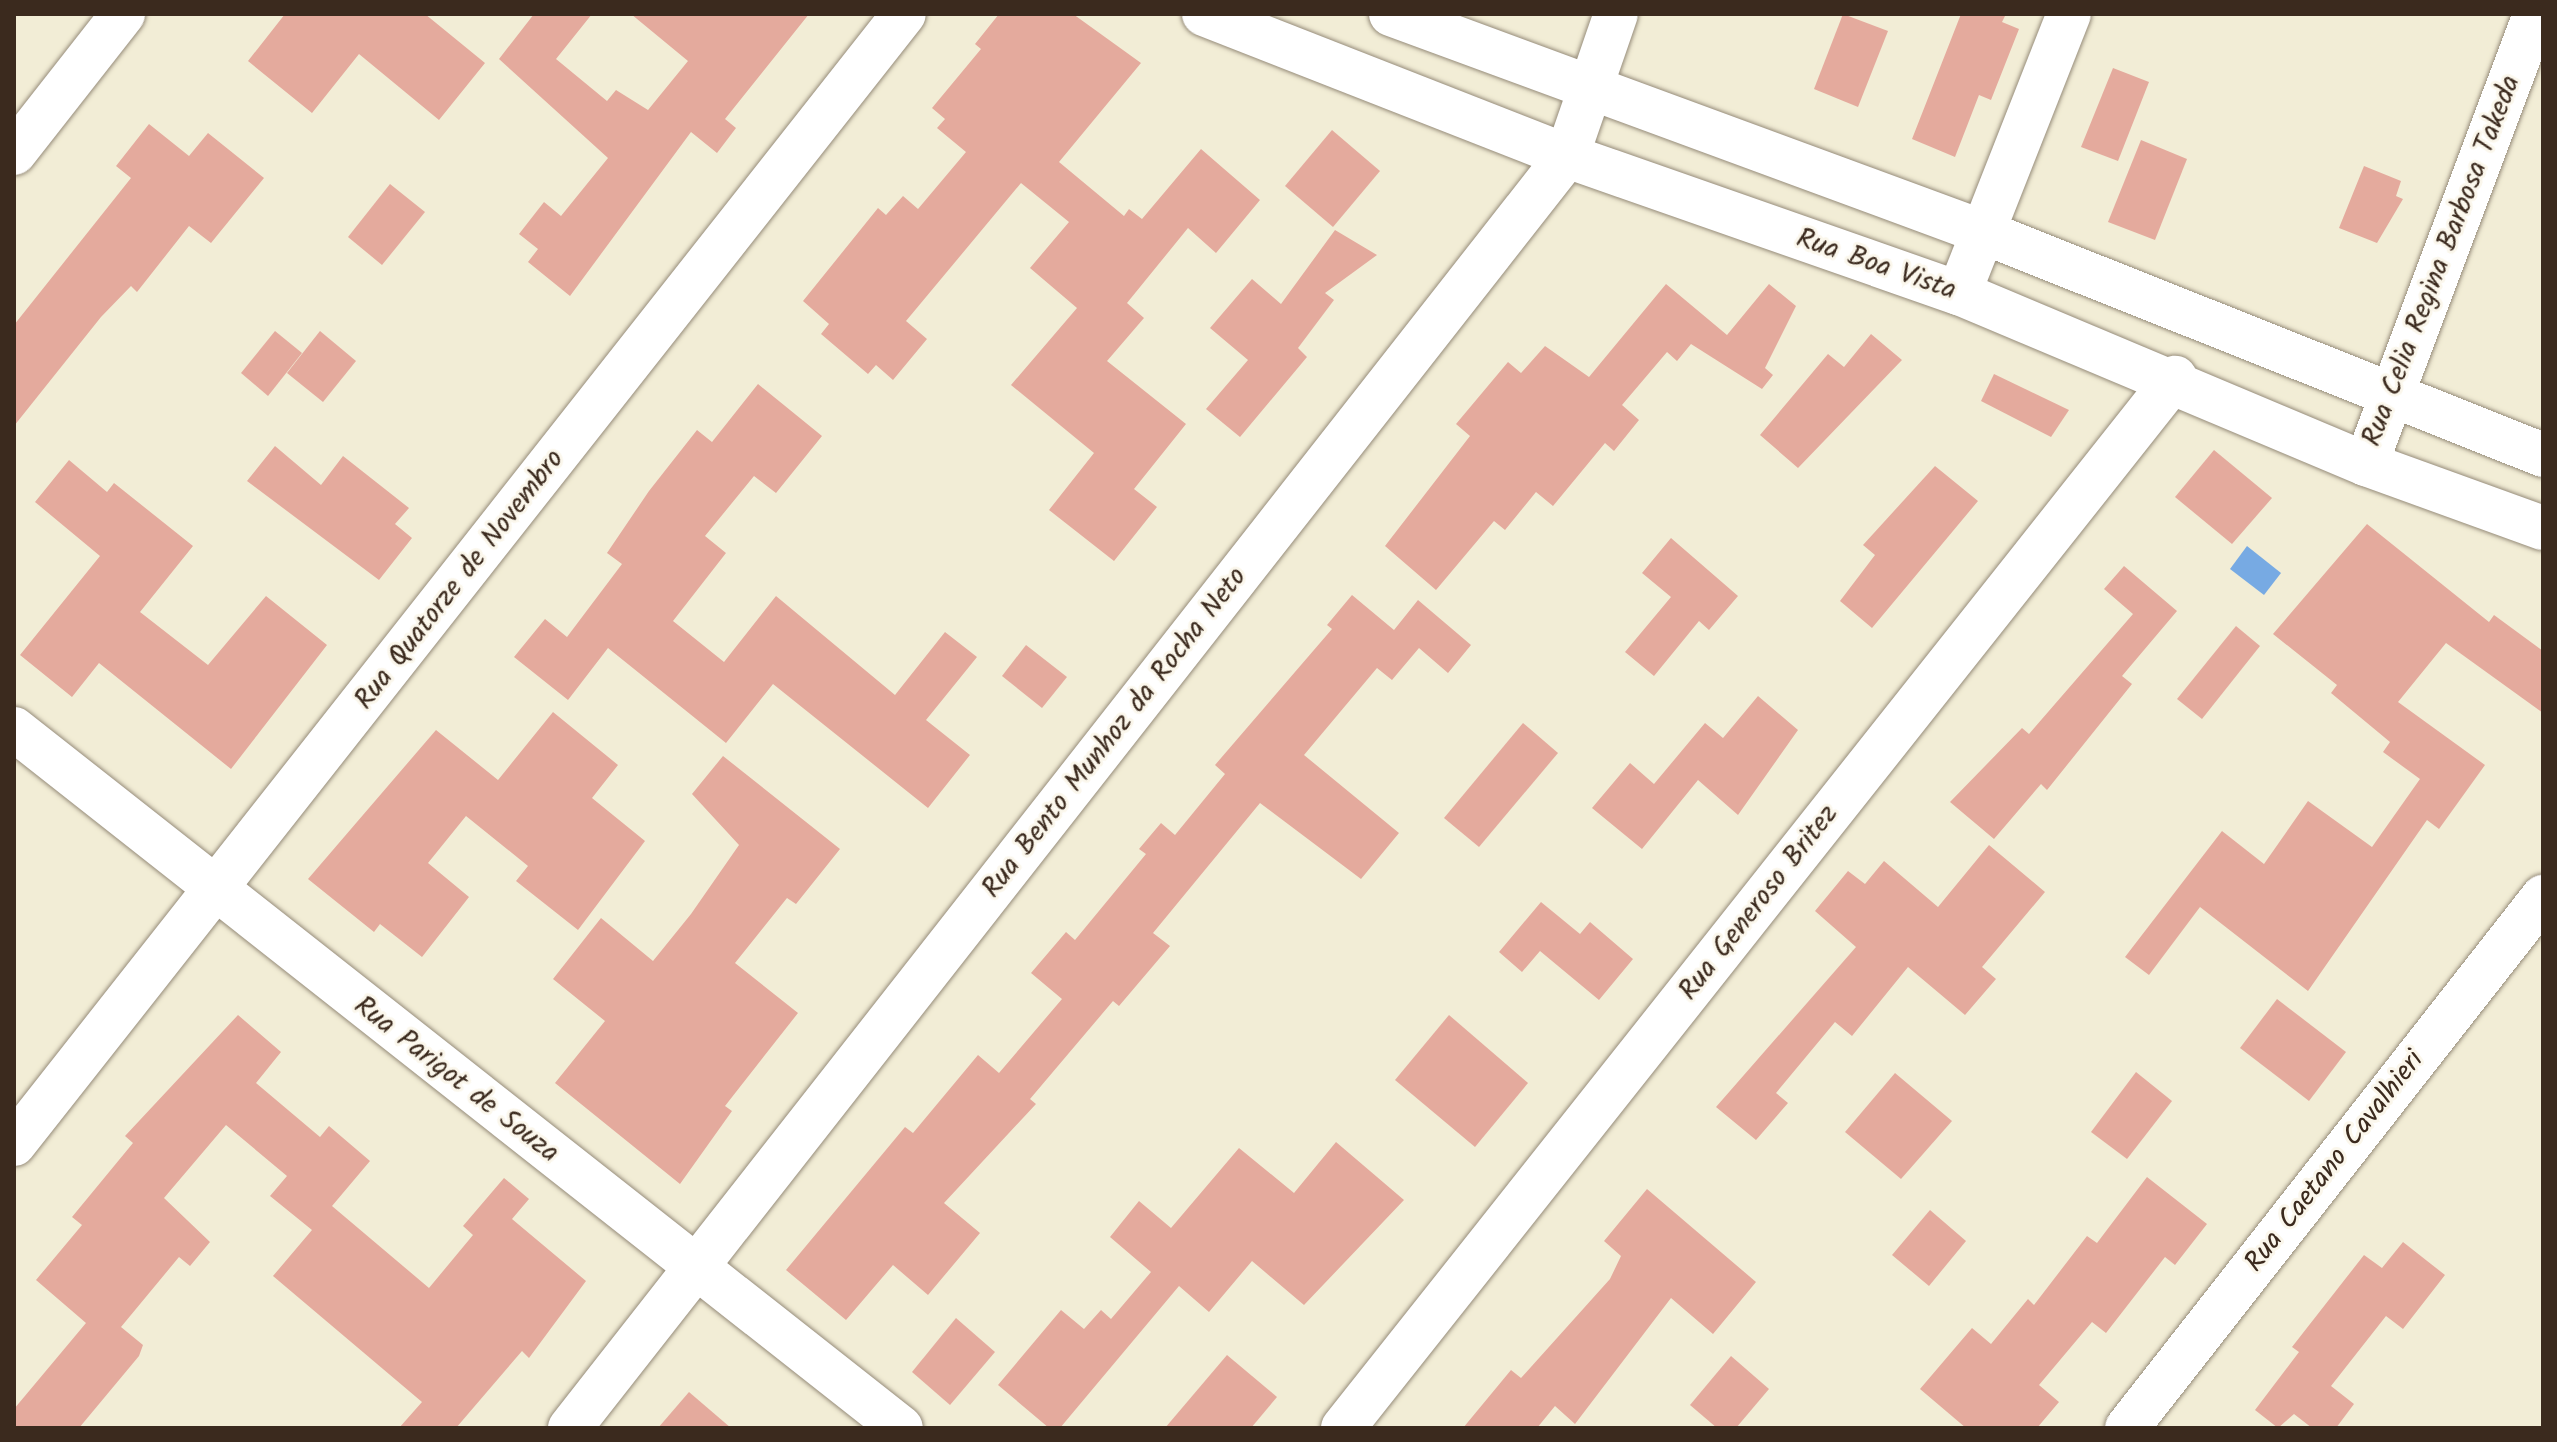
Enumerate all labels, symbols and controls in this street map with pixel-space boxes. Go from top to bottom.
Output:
street label: Rua Celia Regina Barbosa Takeda [2356,71,2528,451]
street label: Rua Boa Vista [1792,222,1960,308]
street label: Rua Quatorze de Novembro [348,443,572,717]
street label: Rua Bento Munhoz da Rocha Neto [975,561,1255,905]
street label: Rua Generoso Britez [1672,799,1846,1007]
street label: Rua Parigot de Souza [347,990,565,1170]
street label: Rua Caetano Cavalhieri [2238,1045,2432,1279]

